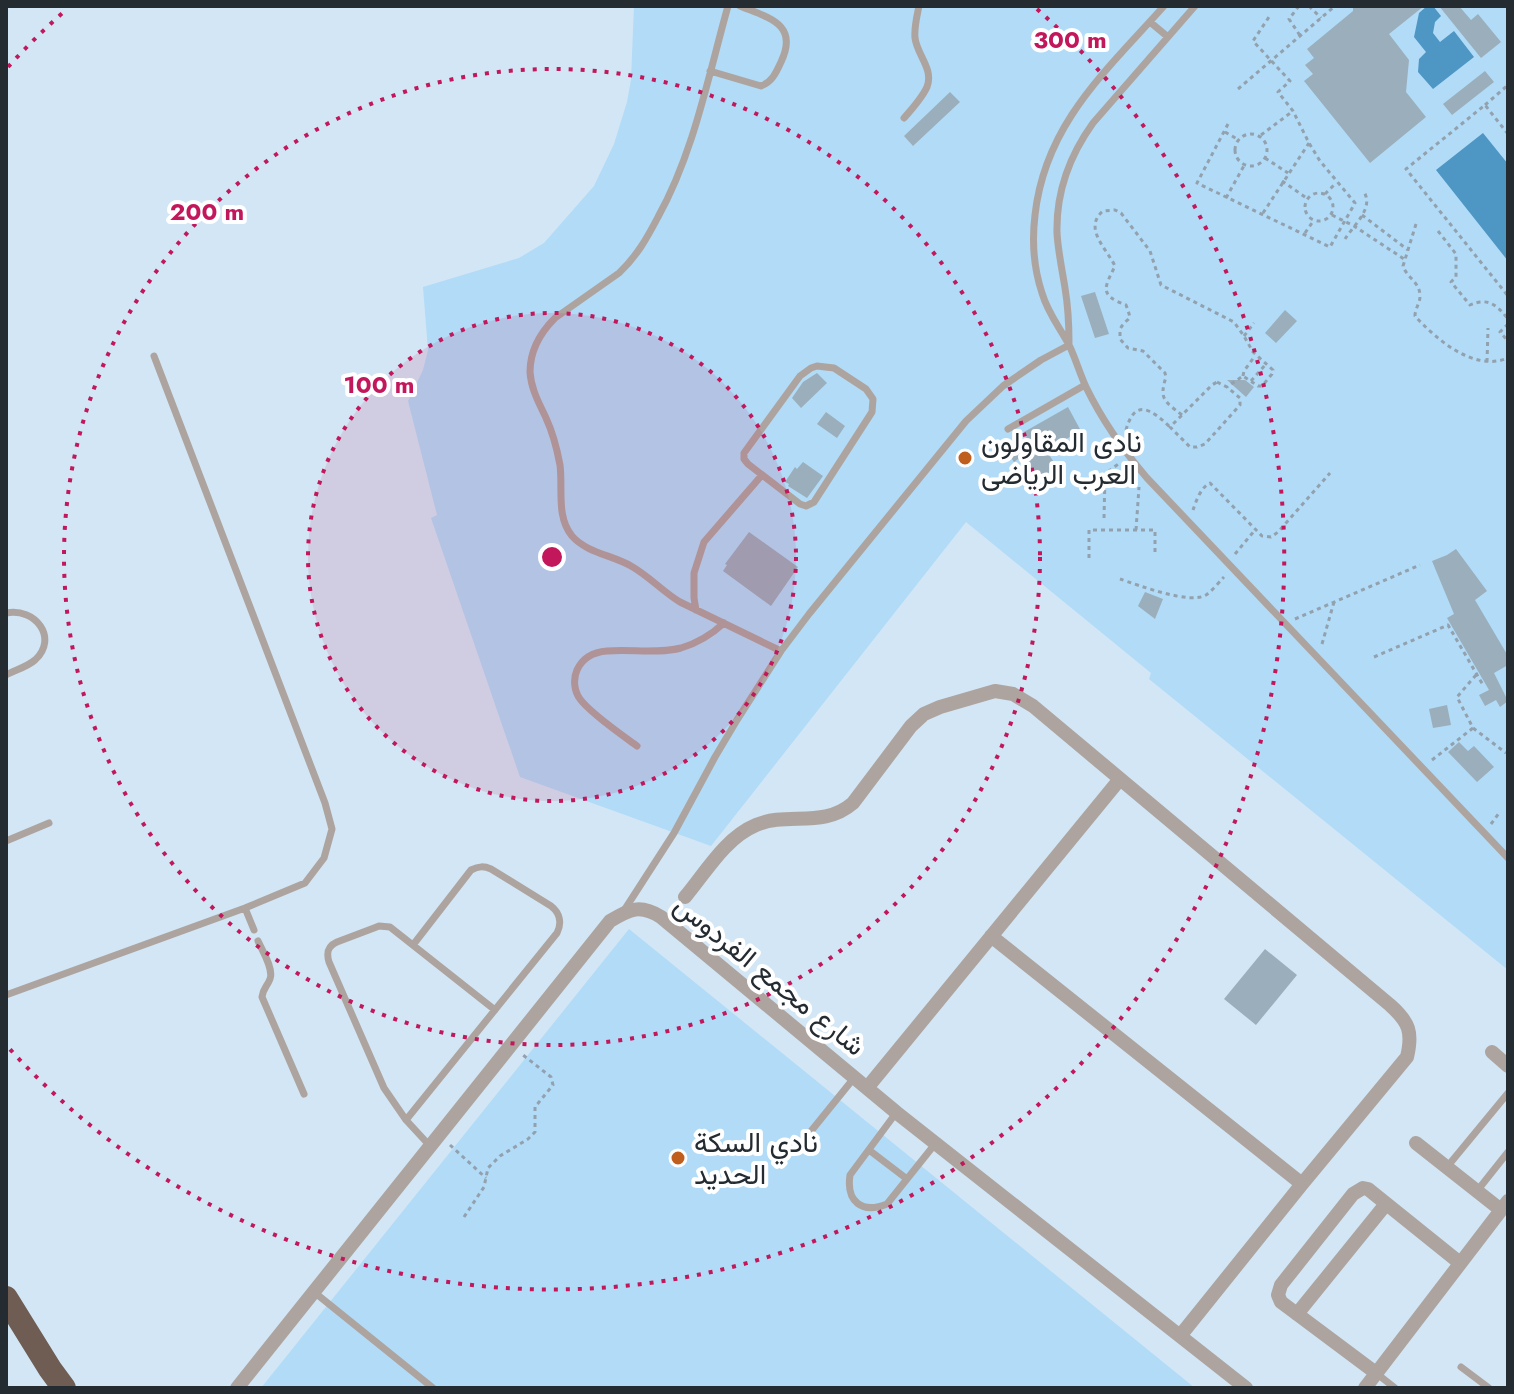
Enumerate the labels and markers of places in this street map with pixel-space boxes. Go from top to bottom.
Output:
place label: نادى المقاولون العرب الرياضى [981,422,1142,495]
marker: نادى المقاولون العرب الرياضى [956,449,974,467]
centre of rings [538,543,566,571]
place label: نادي السكة الحديد [694,1122,818,1195]
marker: نادي السكة الحديد [669,1149,687,1167]

